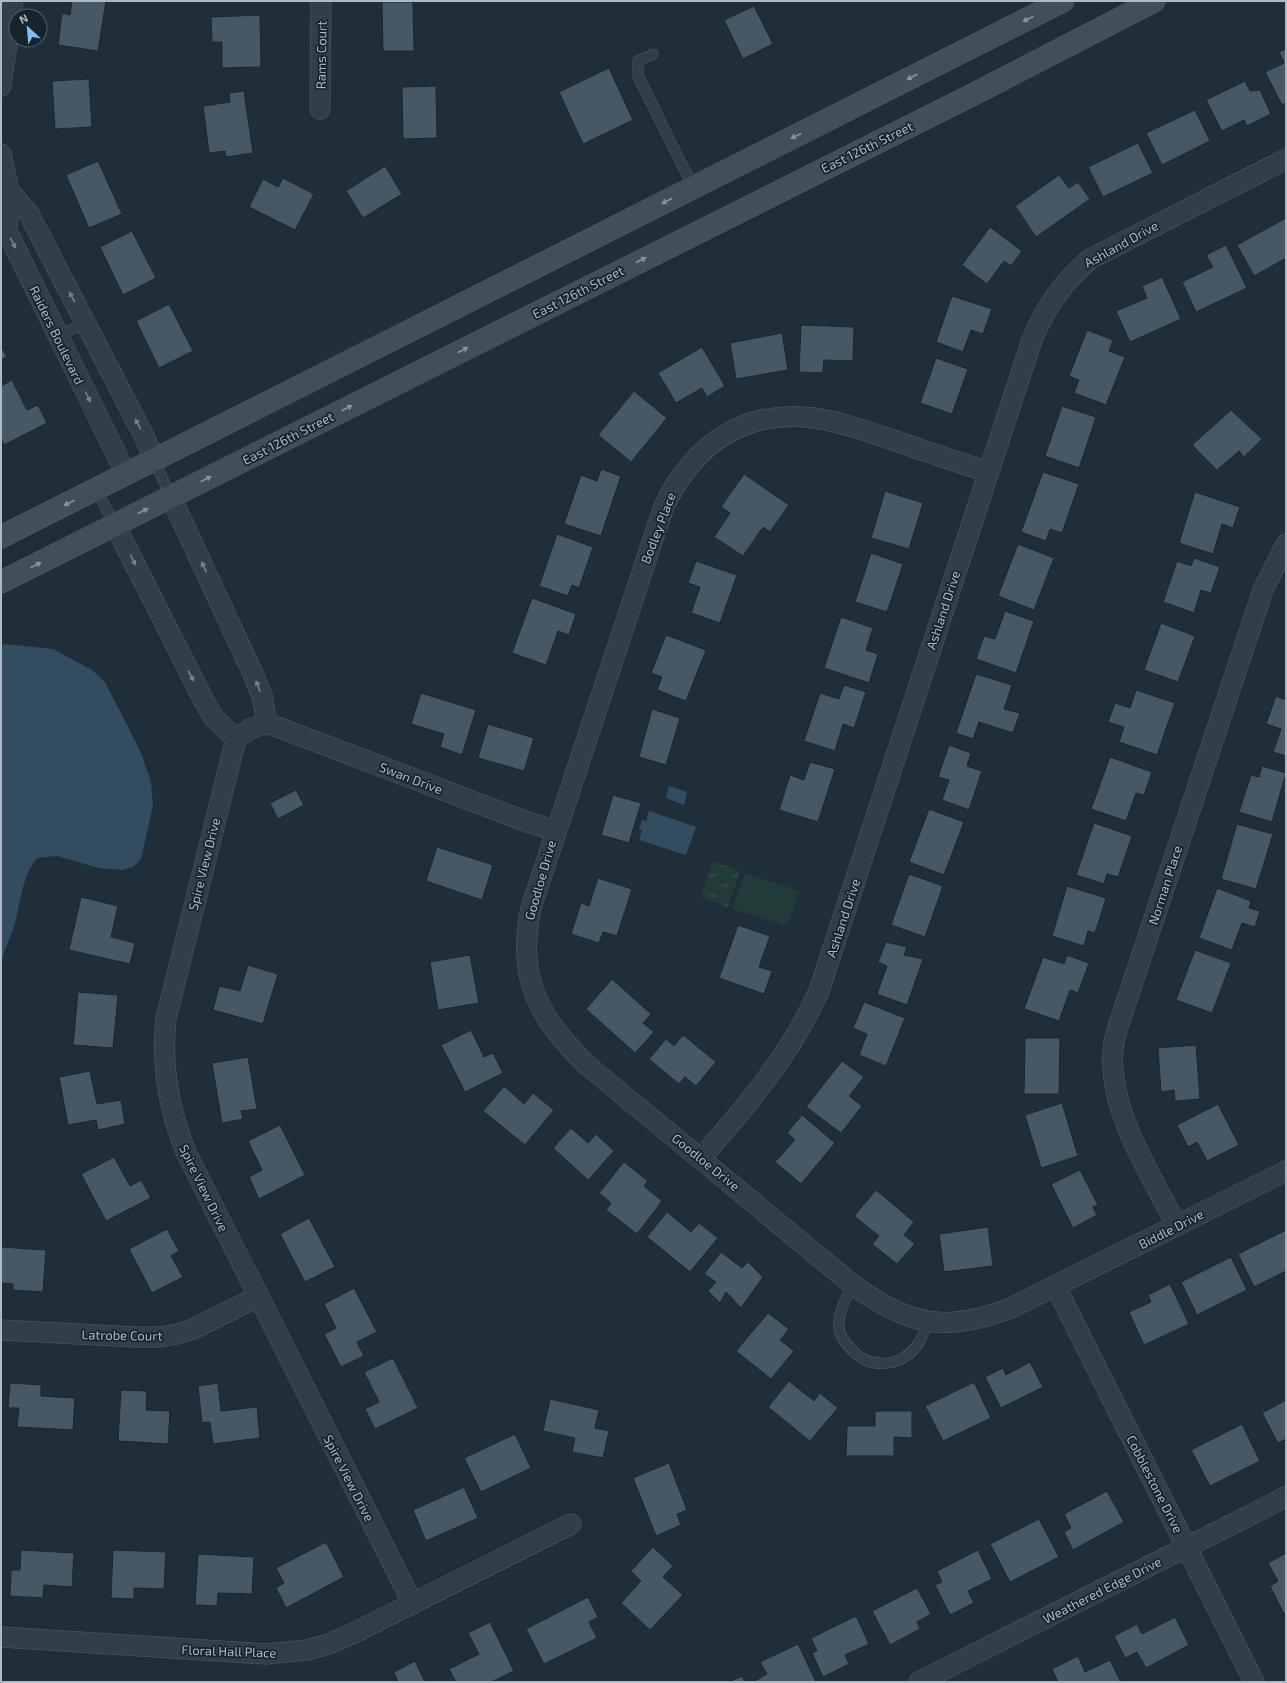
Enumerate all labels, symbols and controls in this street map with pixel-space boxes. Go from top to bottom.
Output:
north arrow [8,8,48,48]
text: N [17,11,30,26]
one-way arrow [1022,15,1034,22]
street label: Rams Court [312,21,330,89]
one-way arrow [906,74,917,80]
street label: East 126th Street [818,118,916,176]
one-way arrow [790,132,801,139]
one-way arrow [661,197,673,204]
street label: Ashland Drive [1081,217,1161,271]
one-way arrow [10,237,16,248]
one-way arrow [636,257,647,263]
street label: East 126th Street [530,262,626,322]
street label: Raiders Boulevard [26,283,88,387]
one-way arrow [69,291,75,302]
one-way arrow [457,347,468,353]
one-way arrow [85,392,91,403]
one-way arrow [341,405,352,411]
street label: East 126th Street [240,408,336,468]
one-way arrow [135,419,142,430]
one-way arrow [200,476,211,483]
street label: Bodley Place [637,490,679,566]
one-way arrow [64,499,75,506]
one-way arrow [137,508,149,514]
one-way arrow [130,554,136,565]
one-way arrow [30,562,42,568]
one-way arrow [201,562,207,573]
street label: Ashland Drive [923,569,963,651]
one-way arrow [188,670,195,681]
one-way arrow [254,679,260,691]
street label: Swan Drive [377,759,445,797]
street label: Spire View Drive [185,816,223,912]
street label: Goodloe Drive [521,838,559,922]
street label: Norman Place [1145,843,1185,927]
street label: Ashland Drive [823,877,863,959]
street label: Goodloe Drive [669,1130,743,1194]
street label: Spire View Drive [176,1142,232,1234]
street label: Biddle Drive [1136,1206,1206,1252]
street label: Latrobe Court [81,1326,163,1344]
street label: Spire View Drive [320,1432,378,1524]
street label: Cobblestone Drive [1123,1432,1187,1536]
street label: Weathered Edge Drive [1040,1553,1164,1627]
street label: Floral Hall Place [181,1641,277,1661]

